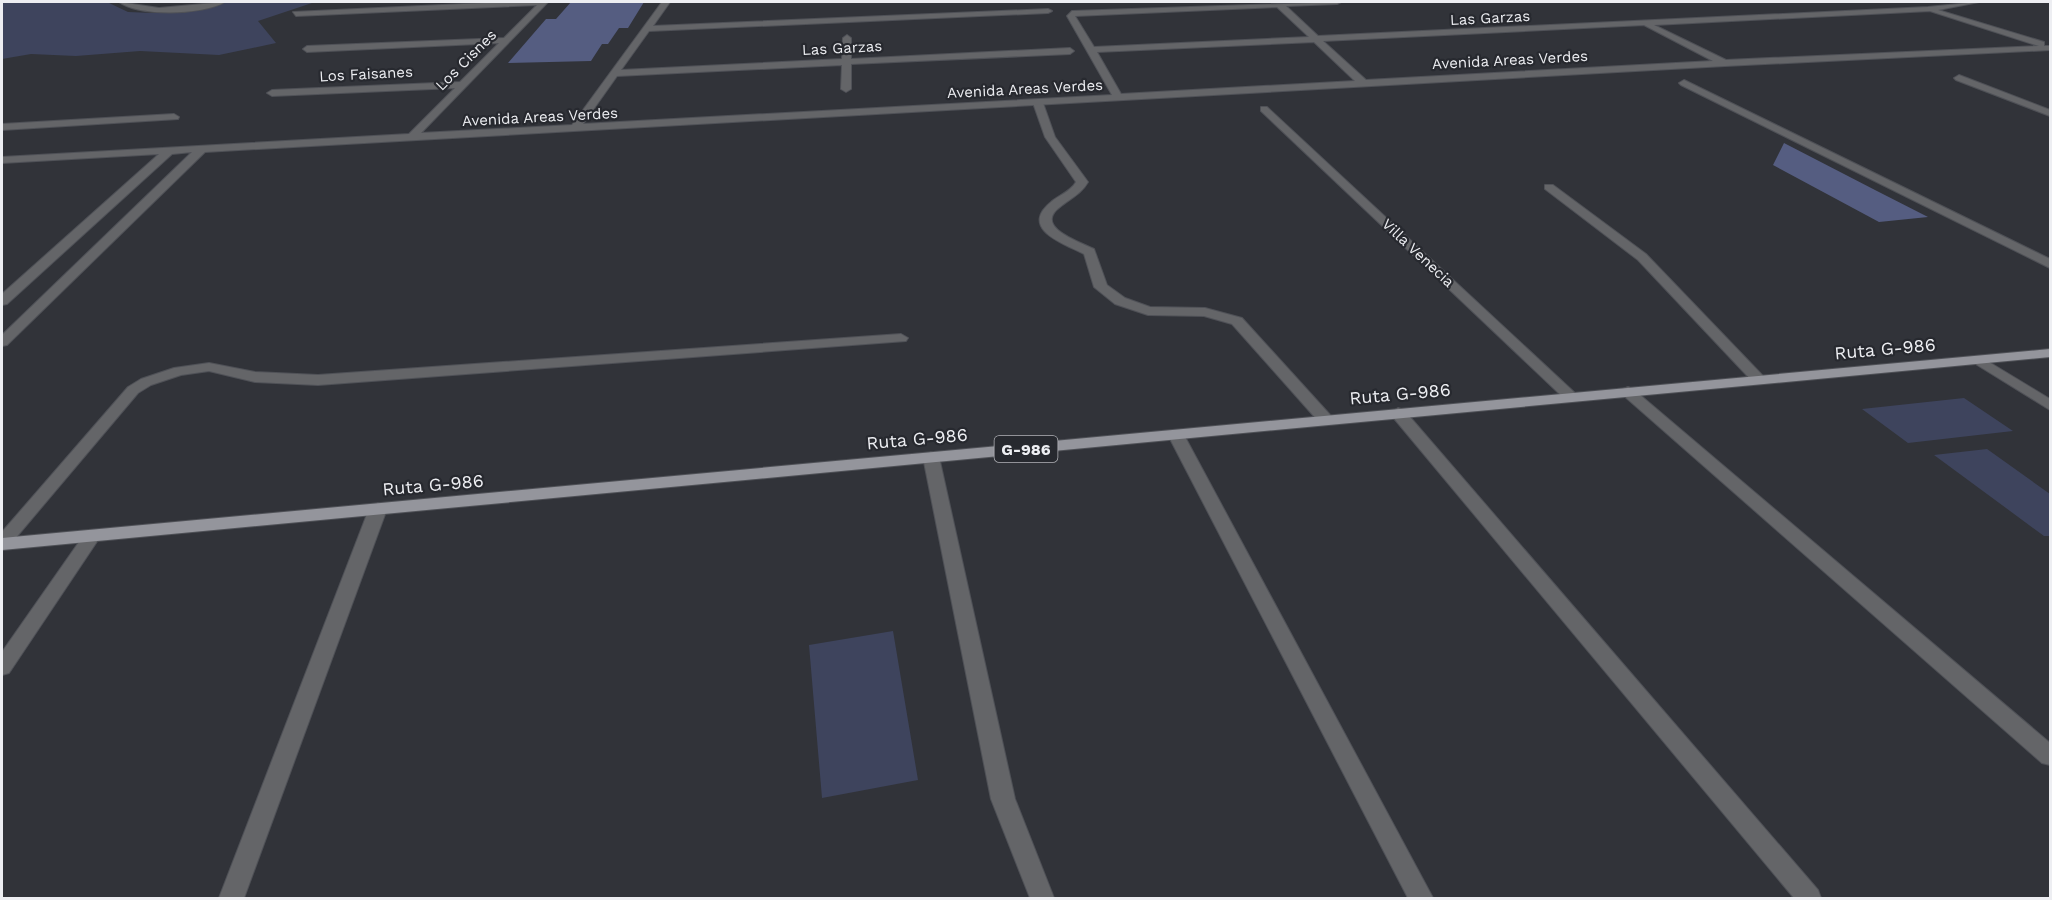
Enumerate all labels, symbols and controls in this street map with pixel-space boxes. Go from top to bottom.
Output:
street label: Las Garzas [1449,7,1531,29]
street label: Los Cisnes [432,26,500,94]
street label: Las Garzas [801,37,883,59]
street label: Avenida Areas Verdes [1432,47,1589,73]
street label: Los Faisanes [319,63,413,85]
street label: Avenida Areas Verdes [947,76,1104,102]
street label: Avenida Areas Verdes [462,104,619,130]
street label: Villa Venecia [1378,215,1458,291]
street label: Ruta G-986 [1833,334,1936,363]
street label: Ruta G-986 [1348,379,1451,408]
street label: Ruta G-986 [865,424,968,453]
road number: G-986 [994,436,1058,462]
street label: Ruta G-986 [381,470,484,499]

